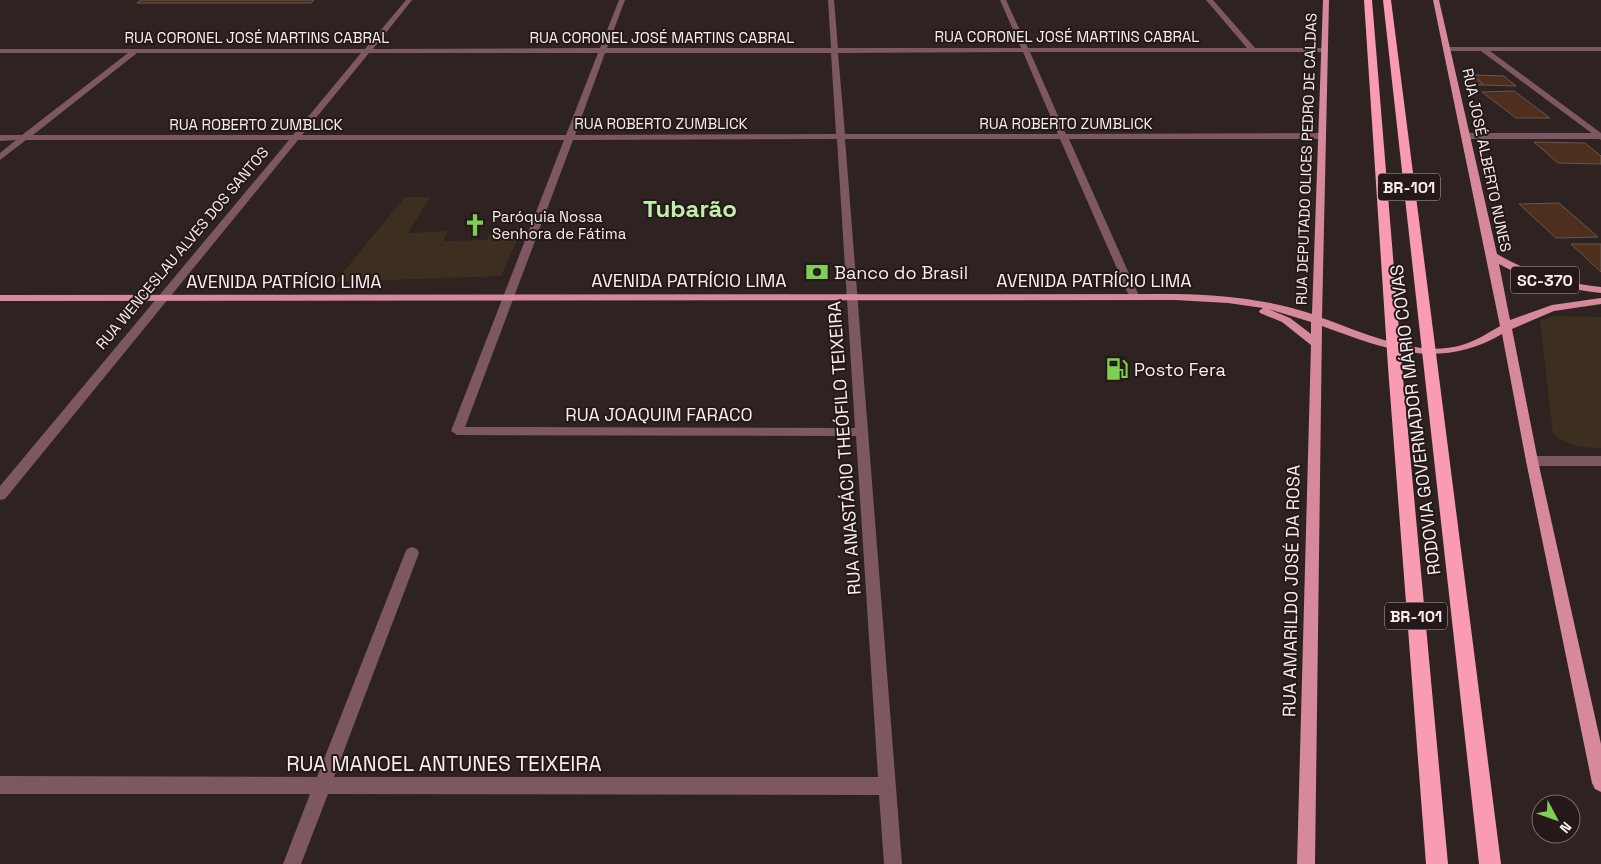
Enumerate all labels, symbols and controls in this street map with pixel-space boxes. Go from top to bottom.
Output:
street label: RUA DEPUTADO OLICES PEDRO DE CALDAS [1291,13,1321,305]
street label: RUA CORONEL JOSÉ MARTINS CABRAL [934,27,1200,46]
street label: RUA CORONEL JOSÉ MARTINS CABRAL [124,28,390,47]
street label: RUA CORONEL JOSÉ MARTINS CABRAL [529,28,795,47]
street label: RUA JOSÉ ALBERTO NUNES [1458,66,1516,254]
street label: RUA ROBERTO ZUMBLICK [574,114,748,133]
street label: RUA ROBERTO ZUMBLICK [979,114,1153,133]
street label: RUA ROBERTO ZUMBLICK [169,115,343,134]
street label: RUA WENCESLAU ALVES DOS SANTOS [92,143,272,353]
road number: BR-101 [1378,173,1440,200]
district label: Tubarão [643,193,737,224]
place label: Paróquia Nossa Senhora de Fátima [492,207,627,243]
church icon: Paróquia Nossa Senhora de Fátima [462,212,488,238]
bank icon: Banco do Brasil [804,259,830,285]
place label: Banco do Brasil [834,261,968,284]
street label: RODOVIA GOVERNADOR MÁRIO COVAS [1385,263,1445,577]
road number: SC-370 [1511,266,1579,294]
street label: AVENIDA PATRÍCIO LIMA [591,269,787,292]
street label: AVENIDA PATRÍCIO LIMA [996,269,1192,292]
street label: AVENIDA PATRÍCIO LIMA [186,270,382,293]
street label: RUA ANASTÁCIO THEÓFILO TEIXEIRA [822,300,866,596]
fuel station icon: Posto Fera [1104,356,1130,382]
place label: Posto Fera [1134,358,1226,381]
street label: RUA JOAQUIM FARACO [565,403,753,426]
street label: RUA AMARILDO JOSÉ DA ROSA [1277,465,1305,717]
road number: BR-101 [1385,602,1447,630]
street label: RUA MANOEL ANTUNES TEIXEIRA [286,750,602,777]
north arrow [1531,794,1581,844]
text: N [1556,818,1576,837]

